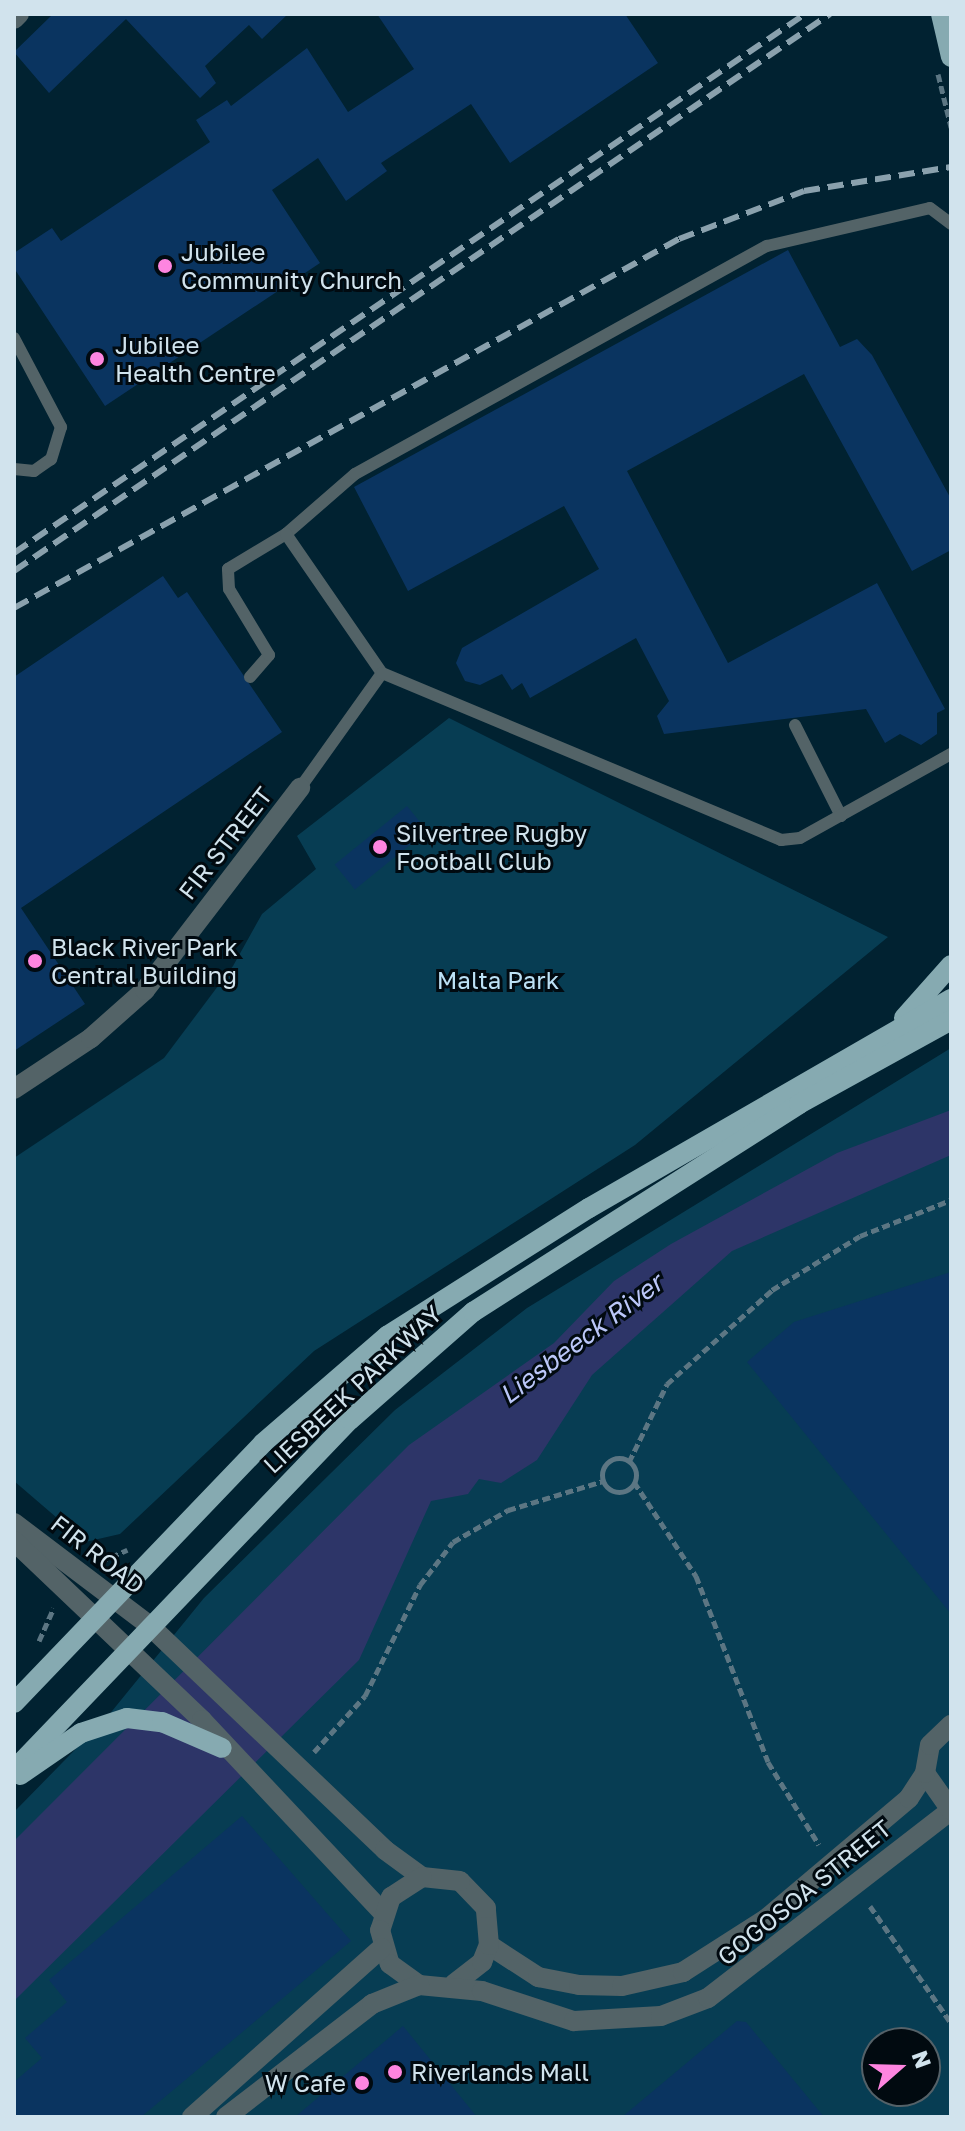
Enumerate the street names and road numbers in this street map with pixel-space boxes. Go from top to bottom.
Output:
street label: FIR STREET [172,781,278,905]
street label: LIESBEEK PARKWAY [257,1299,447,1479]
street label: FIR ROAD [46,1509,150,1599]
street label: GOGOSOA STREET [711,1813,897,1971]

